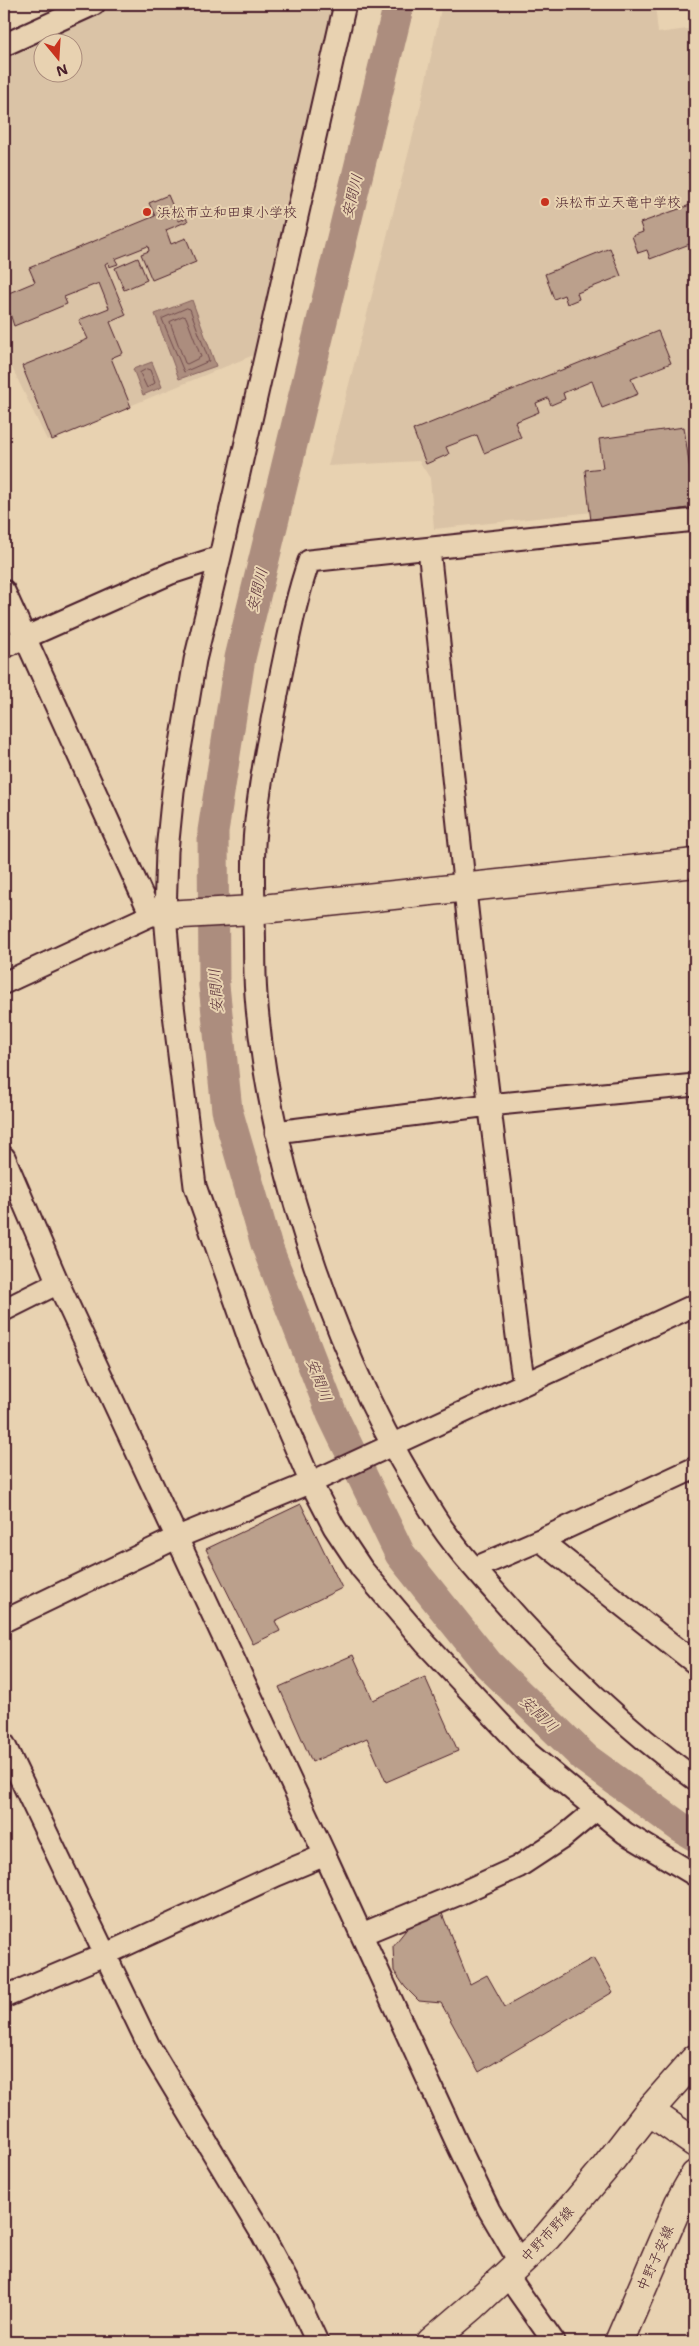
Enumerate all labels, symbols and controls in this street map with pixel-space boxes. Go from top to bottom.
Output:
north arrow [32,32,82,82]
text: N [54,60,70,81]
water label: 安間川 [337,172,367,220]
place label: 浜松市立天竜中学校 [555,193,681,211]
marker: 浜松市立天竜中学校 [539,196,551,208]
place label: 浜松市立和田東小学校 [157,203,297,221]
marker: 浜松市立和田東小学校 [141,206,153,218]
water label: 安間川 [242,566,272,614]
water label: 安間川 [204,968,228,1014]
water label: 安間川 [302,1355,336,1405]
water label: 安間川 [516,1691,562,1737]
street label: 中野市野線 [517,2202,577,2266]
street label: 中野子安線 [633,2222,677,2294]

